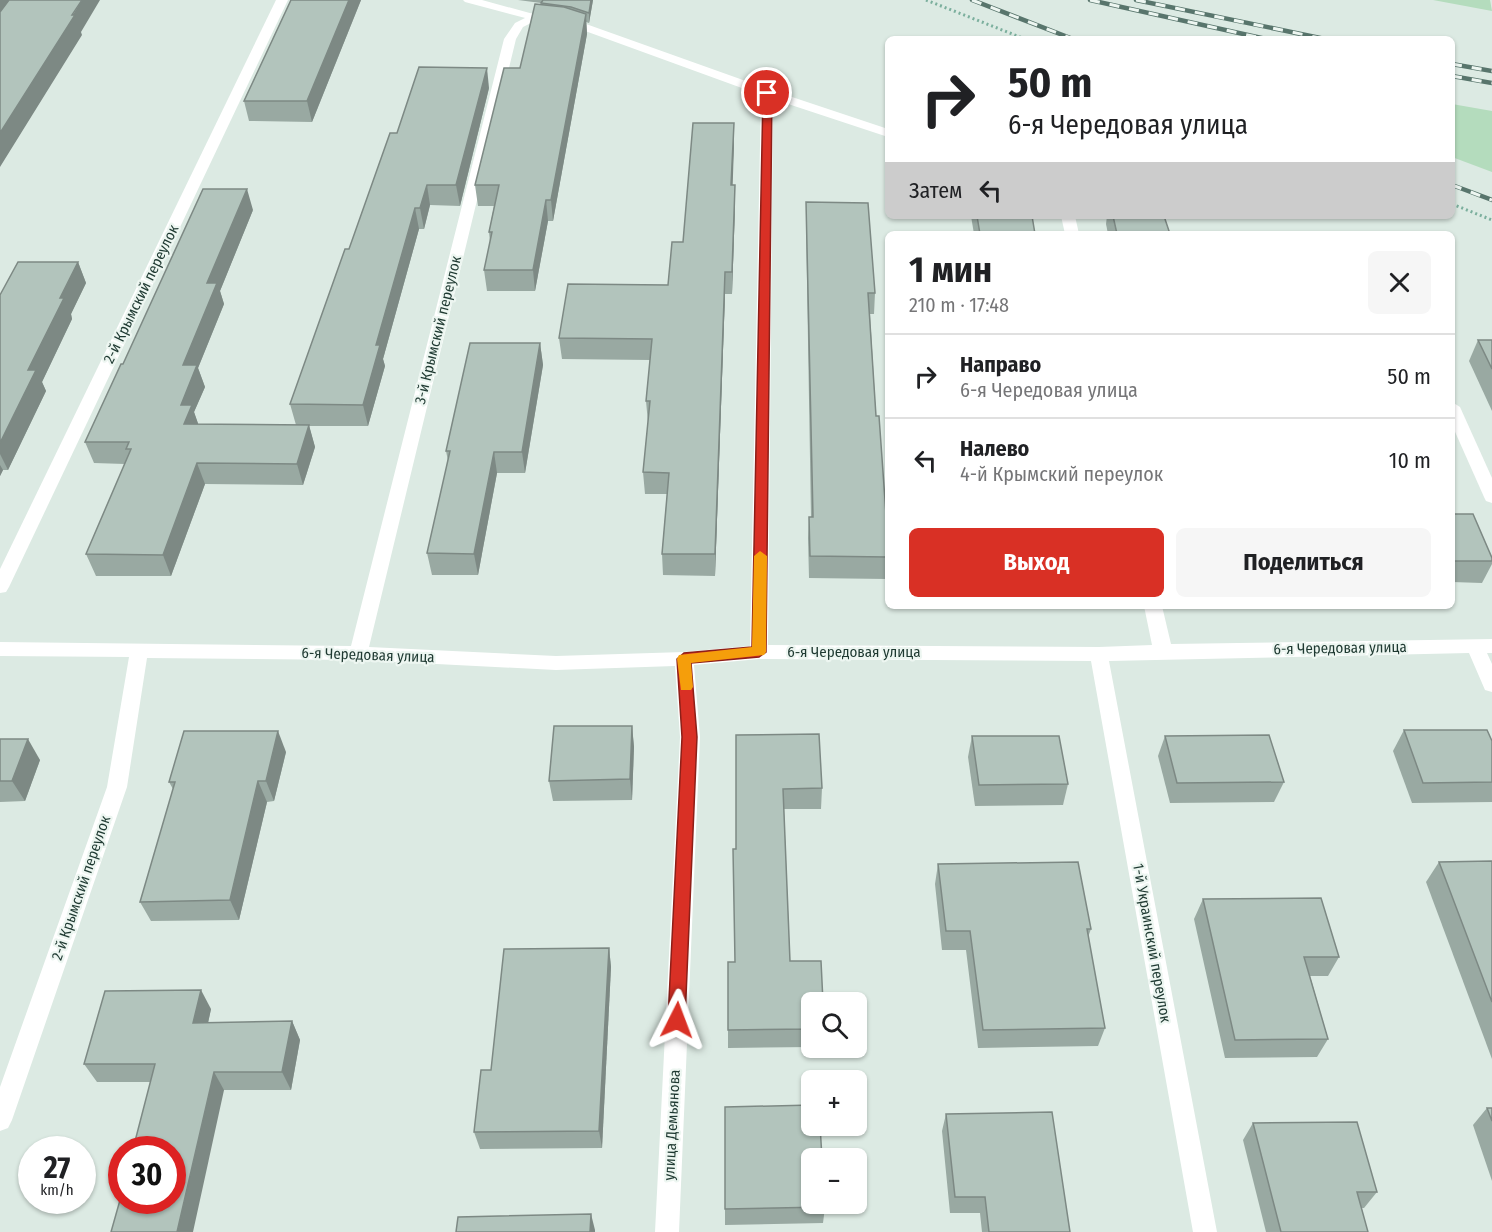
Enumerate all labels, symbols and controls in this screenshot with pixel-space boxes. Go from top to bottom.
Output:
text: 50 m [1008,58,1092,108]
icon: right [909,60,987,138]
pin [741,67,792,118]
icon: arrive [750,76,783,109]
text: 6-я Чередовая улица [1008,109,1248,141]
icon: left [974,174,1007,207]
text: Затем [909,177,962,204]
street label: 2-й Крымский переулок [100,222,182,366]
text: 1 мин [909,248,992,292]
button: close [1368,251,1431,314]
street label: 3-й Крымский переулок [411,254,465,406]
text: 210 m · 17:48 [909,293,1009,317]
text: Направо [960,351,1041,378]
icon: right [909,360,942,393]
text: 50 m [1387,363,1431,390]
text: 6-я Чередовая улица [960,378,1138,402]
text: Налево [960,435,1029,462]
icon: left [909,444,942,477]
text: 10 m [1389,447,1431,474]
text: 4-й Крымский переулок [960,462,1163,486]
button: Выход [909,528,1164,597]
button: Поделиться [1176,528,1431,597]
street label: 6-я Чередовая улица [1273,638,1407,658]
street label: 6-я Чередовая улица [787,643,921,661]
street label: 6-я Чередовая улица [301,644,435,666]
street label: 2-й Крымский переулок [48,813,114,963]
street label: 1-й Украинский переулок [1129,862,1175,1024]
position arrow [645,988,709,1052]
map controls [801,992,867,1214]
button: search [801,992,867,1058]
street label: улица Демьянова [660,1069,684,1181]
button: + [801,1070,867,1136]
speed limit sign: 30 [108,1136,186,1214]
button: − [801,1148,867,1214]
text: 27 [44,1150,70,1186]
text: km/h [40,1181,74,1199]

